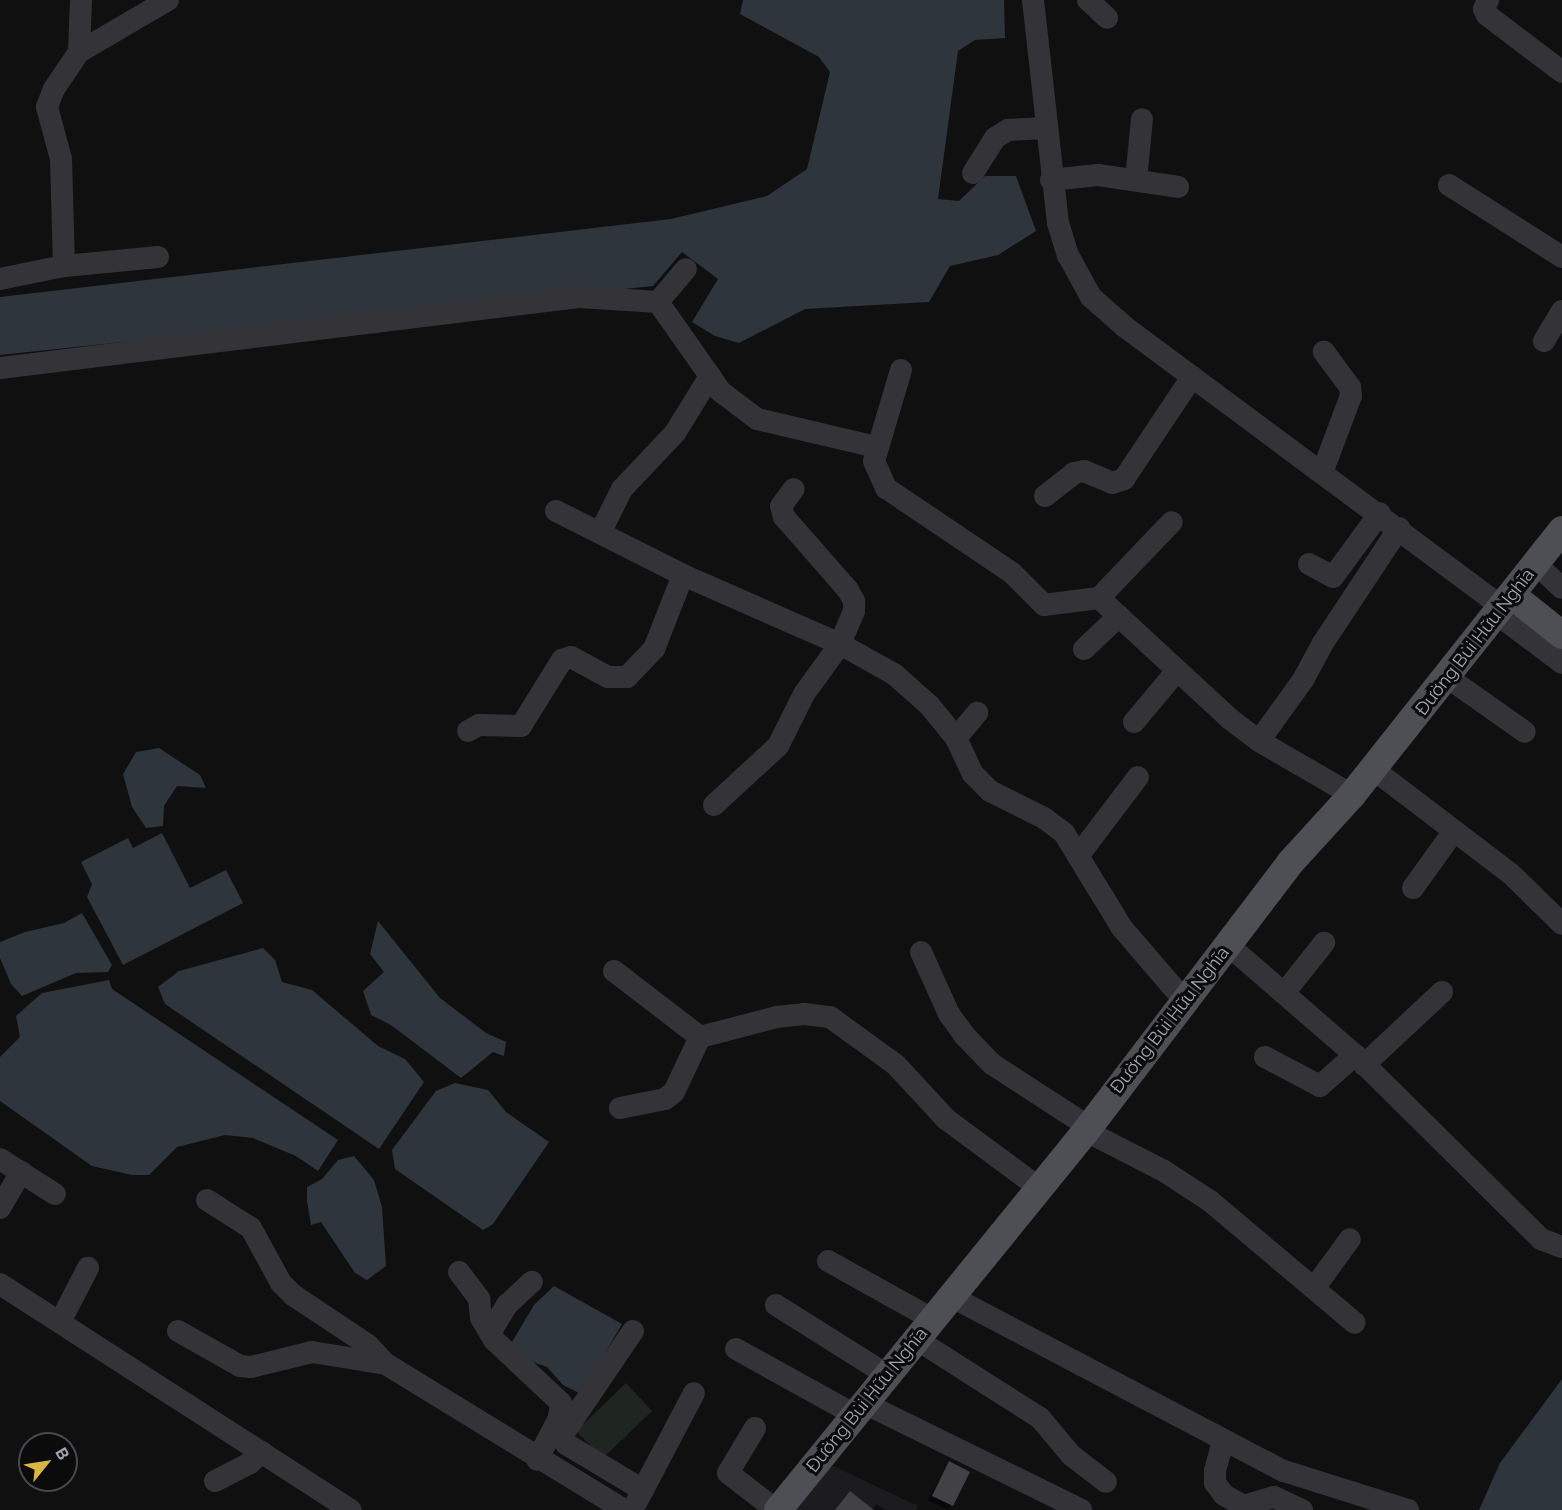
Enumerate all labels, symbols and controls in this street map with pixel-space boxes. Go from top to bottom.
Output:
street label: Đường Bùi Hữu Nghĩa [1411,564,1539,720]
street label: Đường Bùi Hữu Nghĩa [1106,942,1234,1098]
street label: Đường Bùi Hữu Nghĩa [802,1323,932,1477]
north arrow [18,1432,78,1492]
text: B [51,1444,73,1463]

